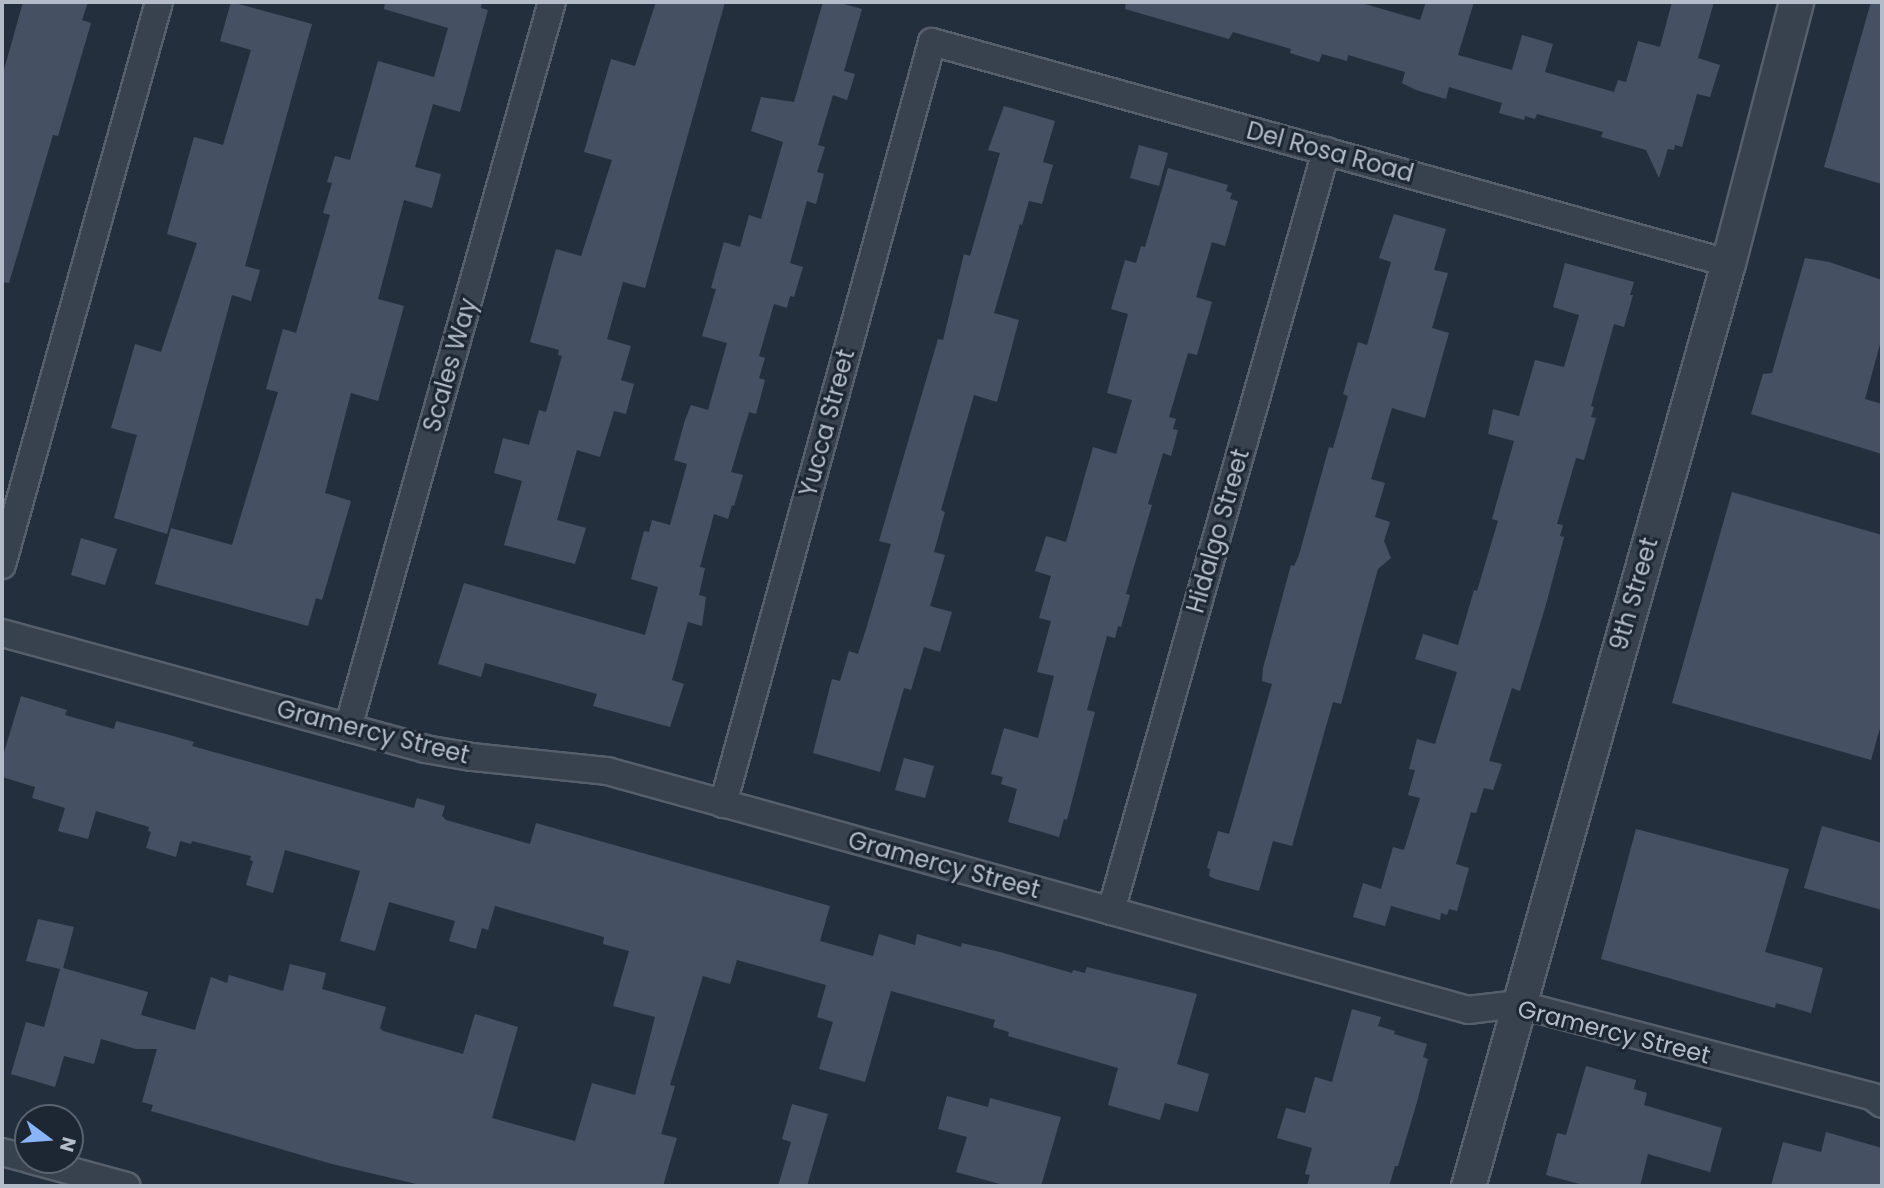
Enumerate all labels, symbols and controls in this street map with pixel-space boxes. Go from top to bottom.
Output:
street label: Del Rosa Road [1243,116,1417,188]
street label: Scales Way [417,295,483,435]
street label: Yucca Street [793,346,861,500]
street label: Hidalgo Street [1181,446,1255,616]
street label: 9th Street [1604,534,1664,654]
street label: Gramercy Street [274,694,472,770]
street label: Gramercy Street [845,826,1043,904]
street label: Gramercy Street [1515,994,1713,1070]
north arrow [14,1104,84,1174]
text: N [53,1134,83,1155]

